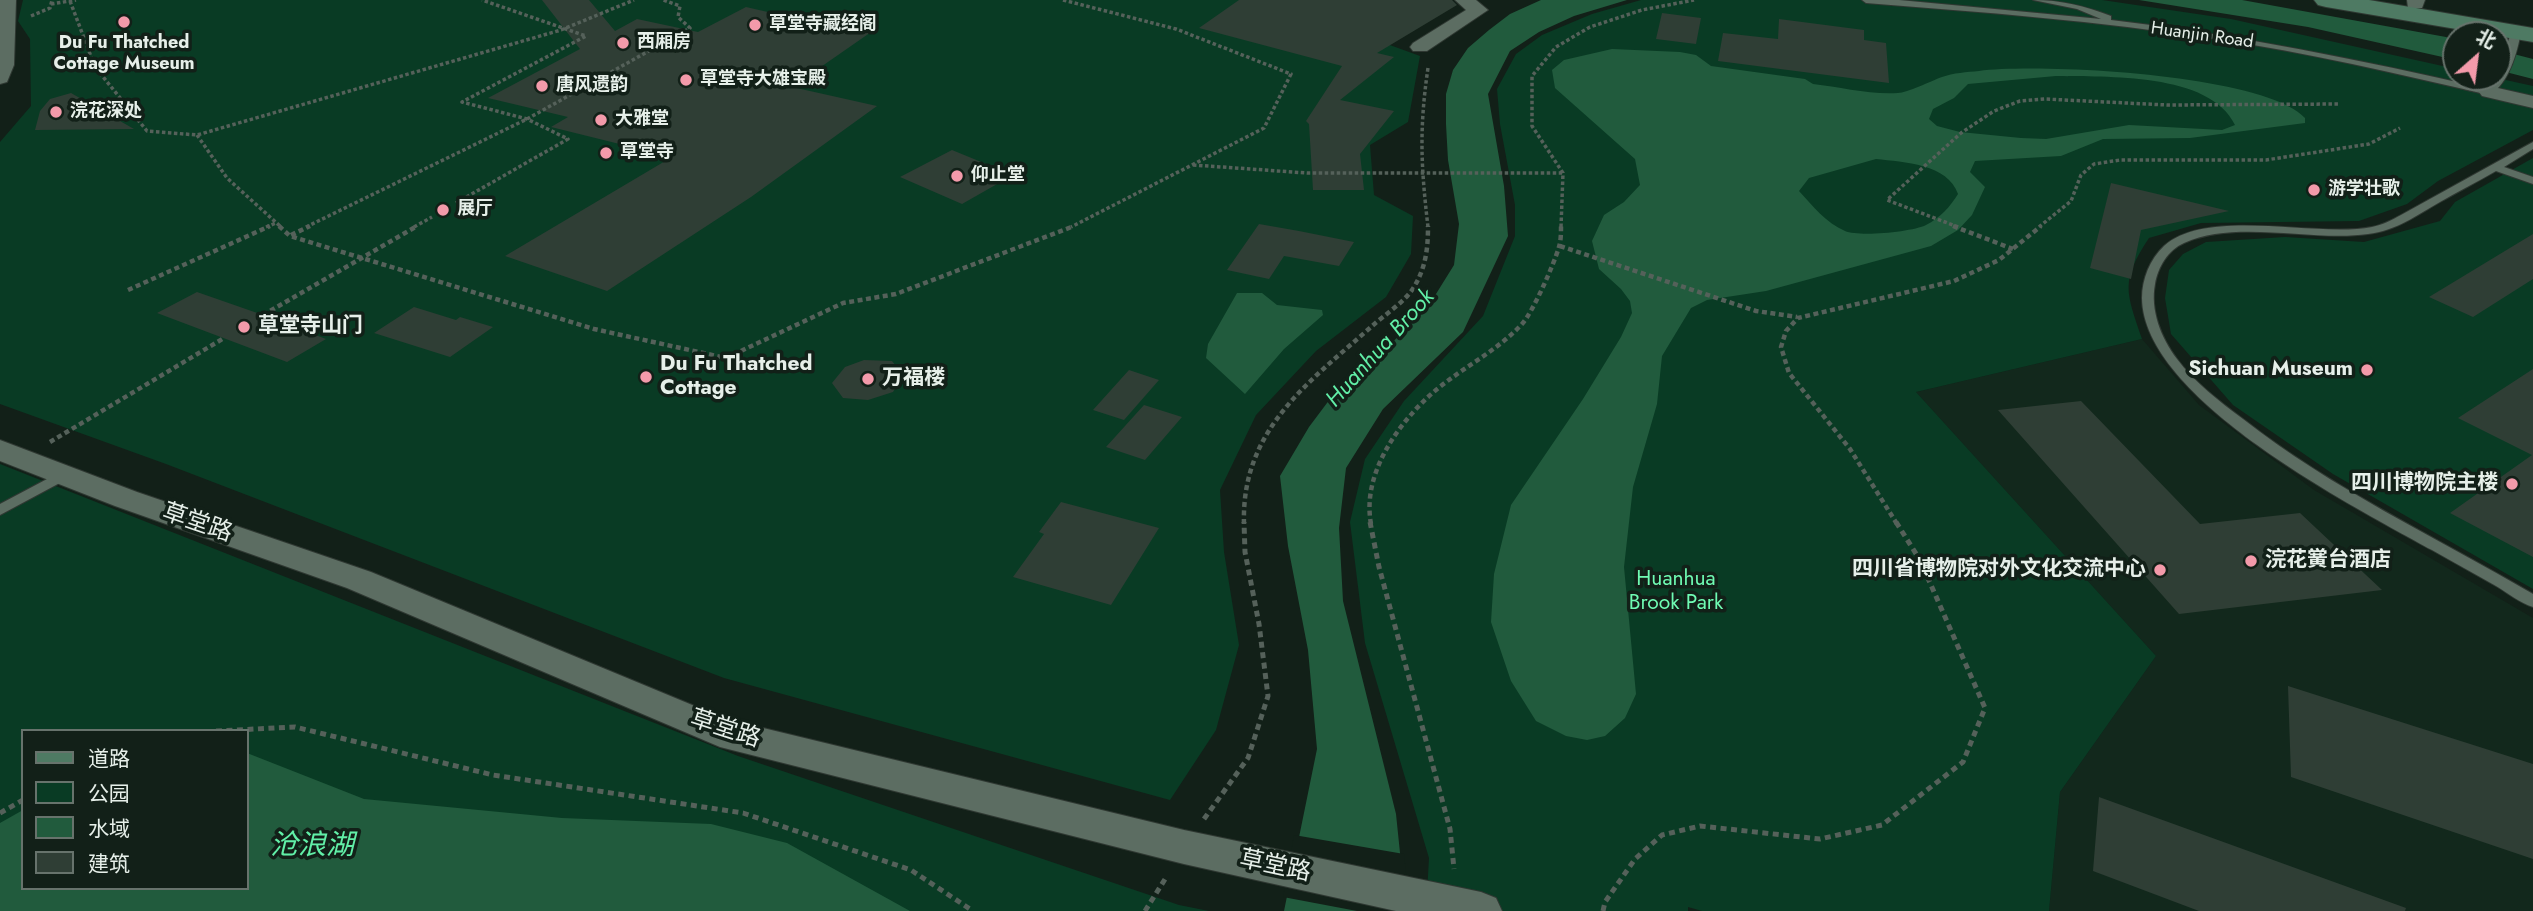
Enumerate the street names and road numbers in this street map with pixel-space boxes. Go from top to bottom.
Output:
street label: Huanjin Road [2149,18,2255,54]
street label: 草堂路 [158,499,236,549]
street label: 草堂路 [686,705,764,755]
street label: 草堂路 [1237,845,1313,889]

